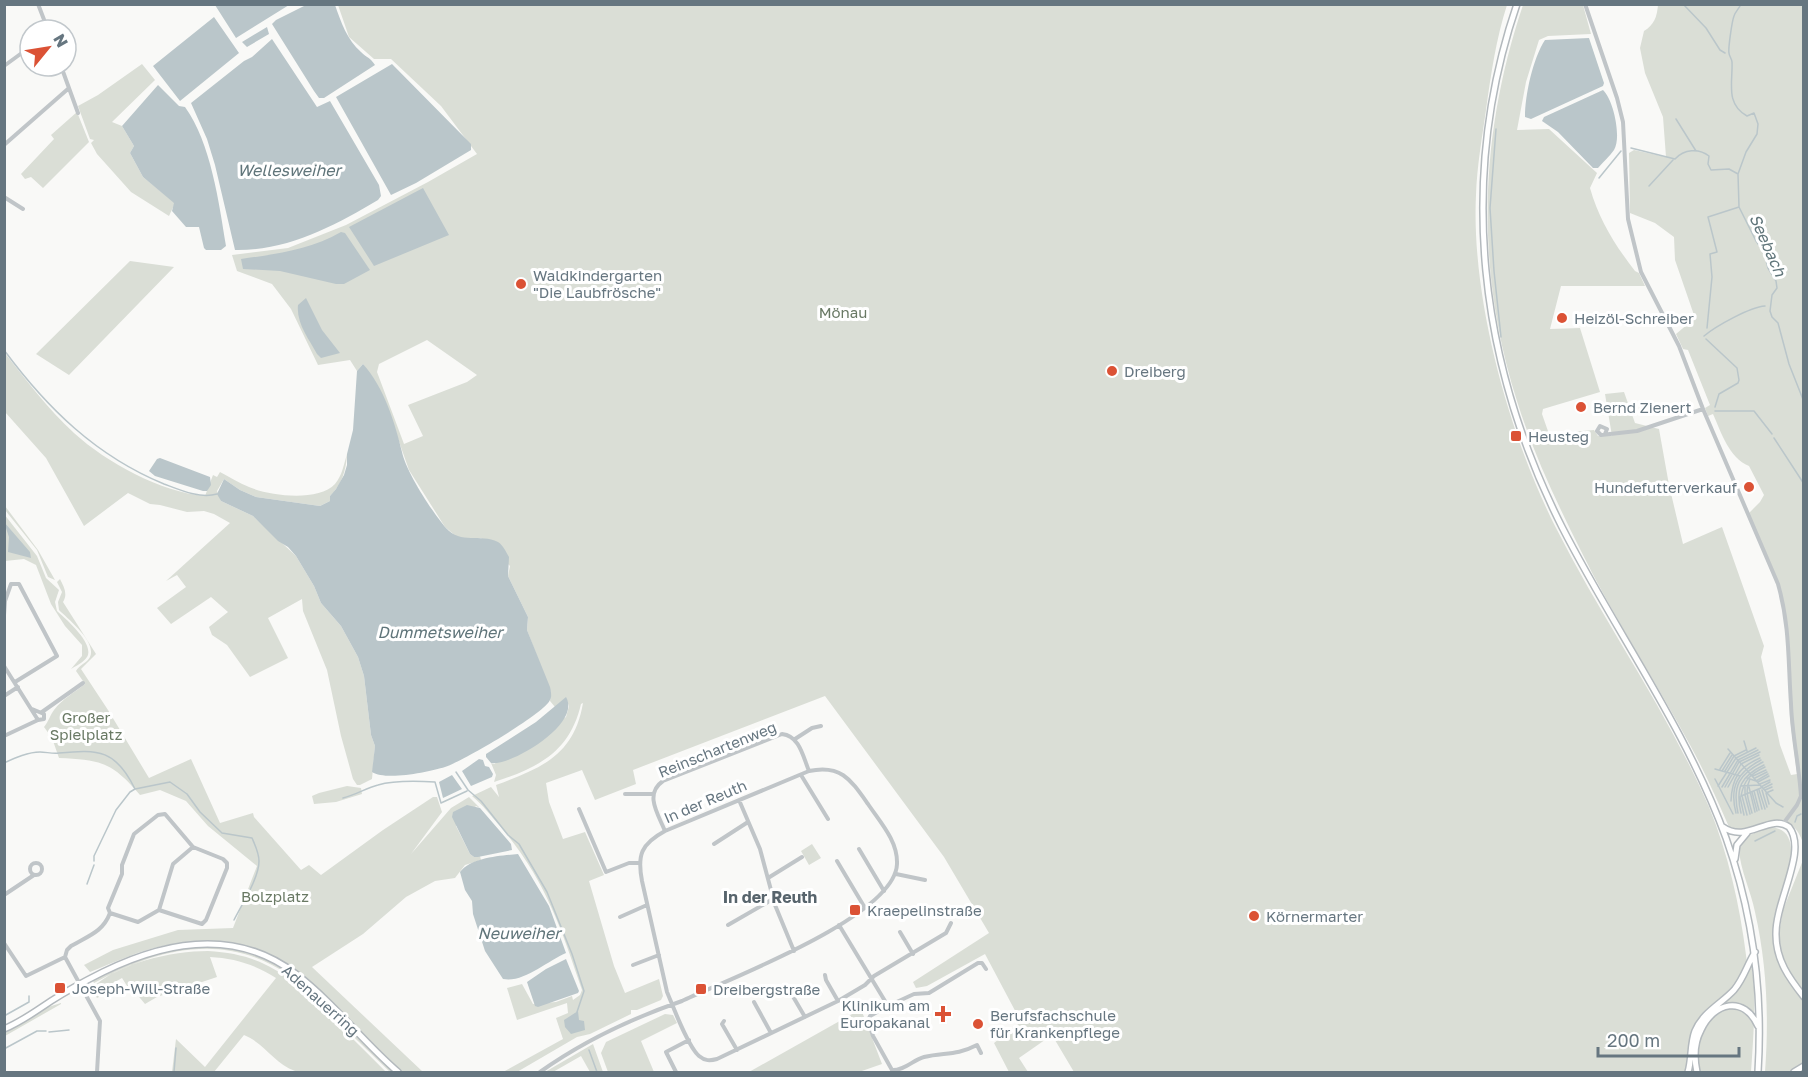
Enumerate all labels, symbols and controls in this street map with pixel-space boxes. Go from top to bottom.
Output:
north arrow [18,18,78,78]
text: N [49,30,73,51]
water label: Wellesweiher [237,160,344,180]
water label: Seebach [1745,211,1791,280]
place label: Waldkindergarten "Die Laubfrösche" [533,266,662,301]
marker: Waldkindergarten "Die Laubfrösche" [514,277,528,291]
park label: Mönau [819,303,867,321]
place label: Heizöl-Schreiber [1574,309,1694,327]
marker: Heizöl-Schreiber [1555,311,1569,325]
place label: Dreiberg [1124,362,1186,380]
marker: Dreiberg [1105,364,1119,378]
place label: Bernd Zienert [1593,398,1692,416]
marker: Bernd Zienert [1574,400,1588,414]
place label: Heusteg [1528,427,1589,445]
marker: Heusteg [1509,429,1523,443]
place label: Hundefutterverkauf [1594,478,1738,496]
marker: Hundefutterverkauf [1742,480,1756,494]
water label: Dummetsweiher [377,622,505,642]
park label: Großer Spielplatz [50,708,123,743]
street label: Reinschartenweg [655,717,779,781]
street label: In der Reuth [661,775,749,827]
park label: Bolzplatz [241,887,309,905]
district label: In der Reuth [723,887,817,907]
place label: Kraepelinstraße [867,901,982,919]
marker: Kraepelinstraße [848,903,862,917]
place label: Körnermarter [1266,907,1363,925]
marker: Körnermarter [1247,909,1261,923]
water label: Neuweiher [478,923,563,943]
street label: Adenauerring [279,961,363,1039]
place label: Joseph-Will-Straße [72,979,210,997]
place label: Dreibergstraße [713,980,821,998]
marker: Joseph-Will-Straße [53,981,67,995]
marker: Dreibergstraße [694,982,708,996]
place label: Klinikum am Europakanal [840,996,930,1031]
marker: Klinikum am Europakanal [934,1005,952,1023]
place label: Berufsfachschule für Krankenpflege [990,1006,1120,1041]
marker: Berufsfachschule für Krankenpflege [971,1017,985,1031]
scale bar [1598,1020,1739,1058]
text: 200 m [1607,1029,1660,1051]

